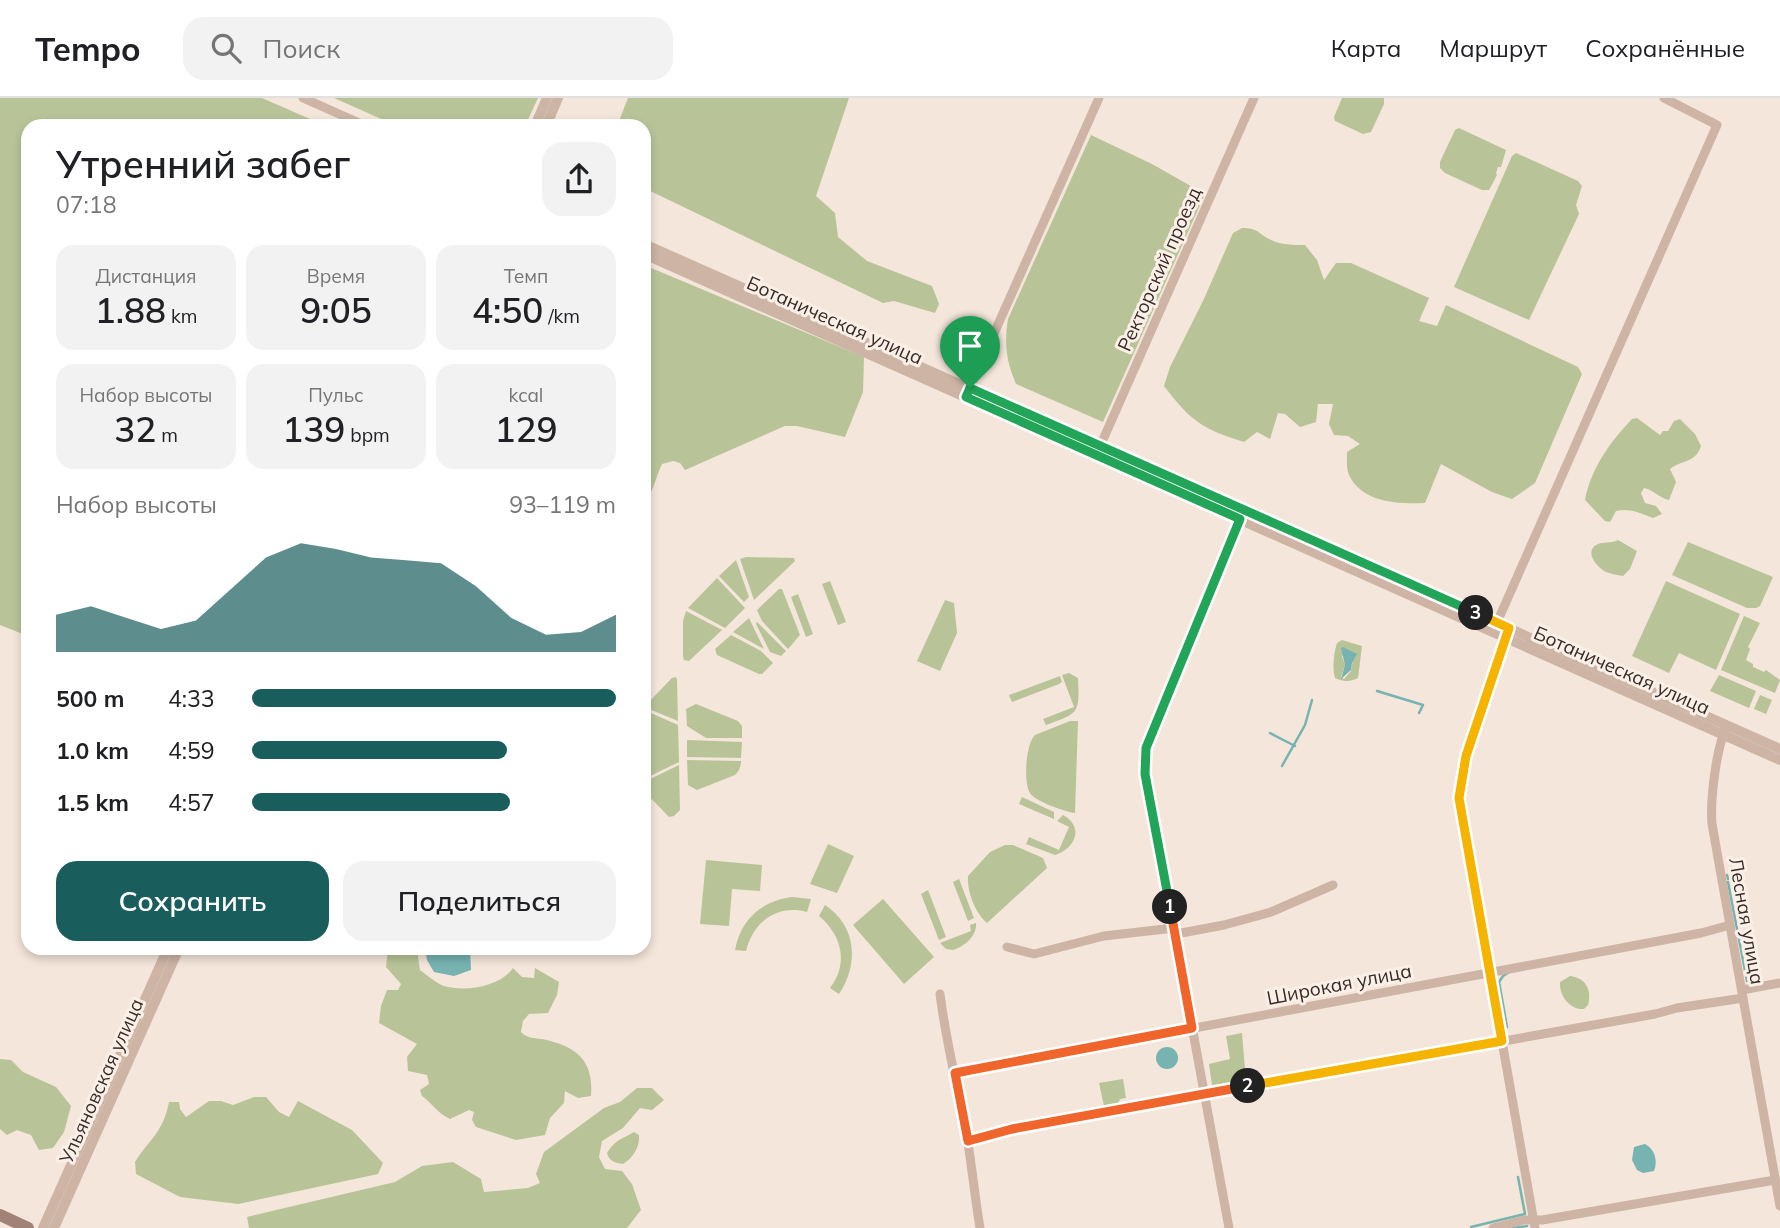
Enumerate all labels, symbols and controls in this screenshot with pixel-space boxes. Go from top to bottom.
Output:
search box [183,17,673,80]
text: Tempo [35,28,141,69]
icon: search [207,29,245,67]
text: Поиск [263,32,340,65]
text: Карта [1331,33,1401,63]
text: Маршрут [1439,33,1547,63]
text: Сохранённые [1585,33,1745,63]
text: Утренний забег [56,140,350,188]
button: share [542,142,616,216]
street label: Ректорский проезд [1112,183,1206,355]
text: 07:18 [56,190,116,219]
text: Дистанция [95,264,197,288]
text: Время [307,264,365,288]
text: Темп [504,264,548,288]
street label: Ботаническая улица [743,270,927,370]
text: 1.88 [95,288,166,332]
text: 9:05 [300,288,372,332]
text: 4:50 [472,288,543,332]
text: km [166,304,197,328]
text: /km [543,304,580,328]
pin [940,316,1000,388]
icon: arrive [951,327,989,365]
text: Набор высоты [80,383,212,407]
text: Пульс [308,383,364,407]
text: kcal [509,383,543,407]
text: 32 [114,407,156,451]
text: 139 [282,407,345,451]
text: 129 [494,407,558,451]
text: m [156,423,178,447]
text: bpm [345,423,390,447]
text: Набор высоты [56,490,217,519]
text: 93–119 m [509,490,616,519]
pin: 3 [1458,596,1494,630]
text: 3 [1470,600,1481,624]
street label: Ботаническая улица [1530,620,1714,720]
text: 500 m [56,684,124,713]
text: 4:33 [168,684,215,713]
text: 1.0 km [56,736,129,765]
text: 4:59 [168,736,215,765]
text: 1.5 km [56,788,129,817]
text: 4:57 [168,788,215,817]
street label: Лесная улица [1724,856,1770,986]
button: Сохранить [56,861,329,941]
button: Поделиться [343,861,616,941]
pin: 1 [1152,890,1188,924]
text: 1 [1164,894,1175,918]
street label: Широкая улица [1265,958,1413,1010]
street label: Ульяновская улица [53,995,148,1168]
pin: 2 [1230,1068,1266,1104]
text: 2 [1242,1073,1253,1097]

